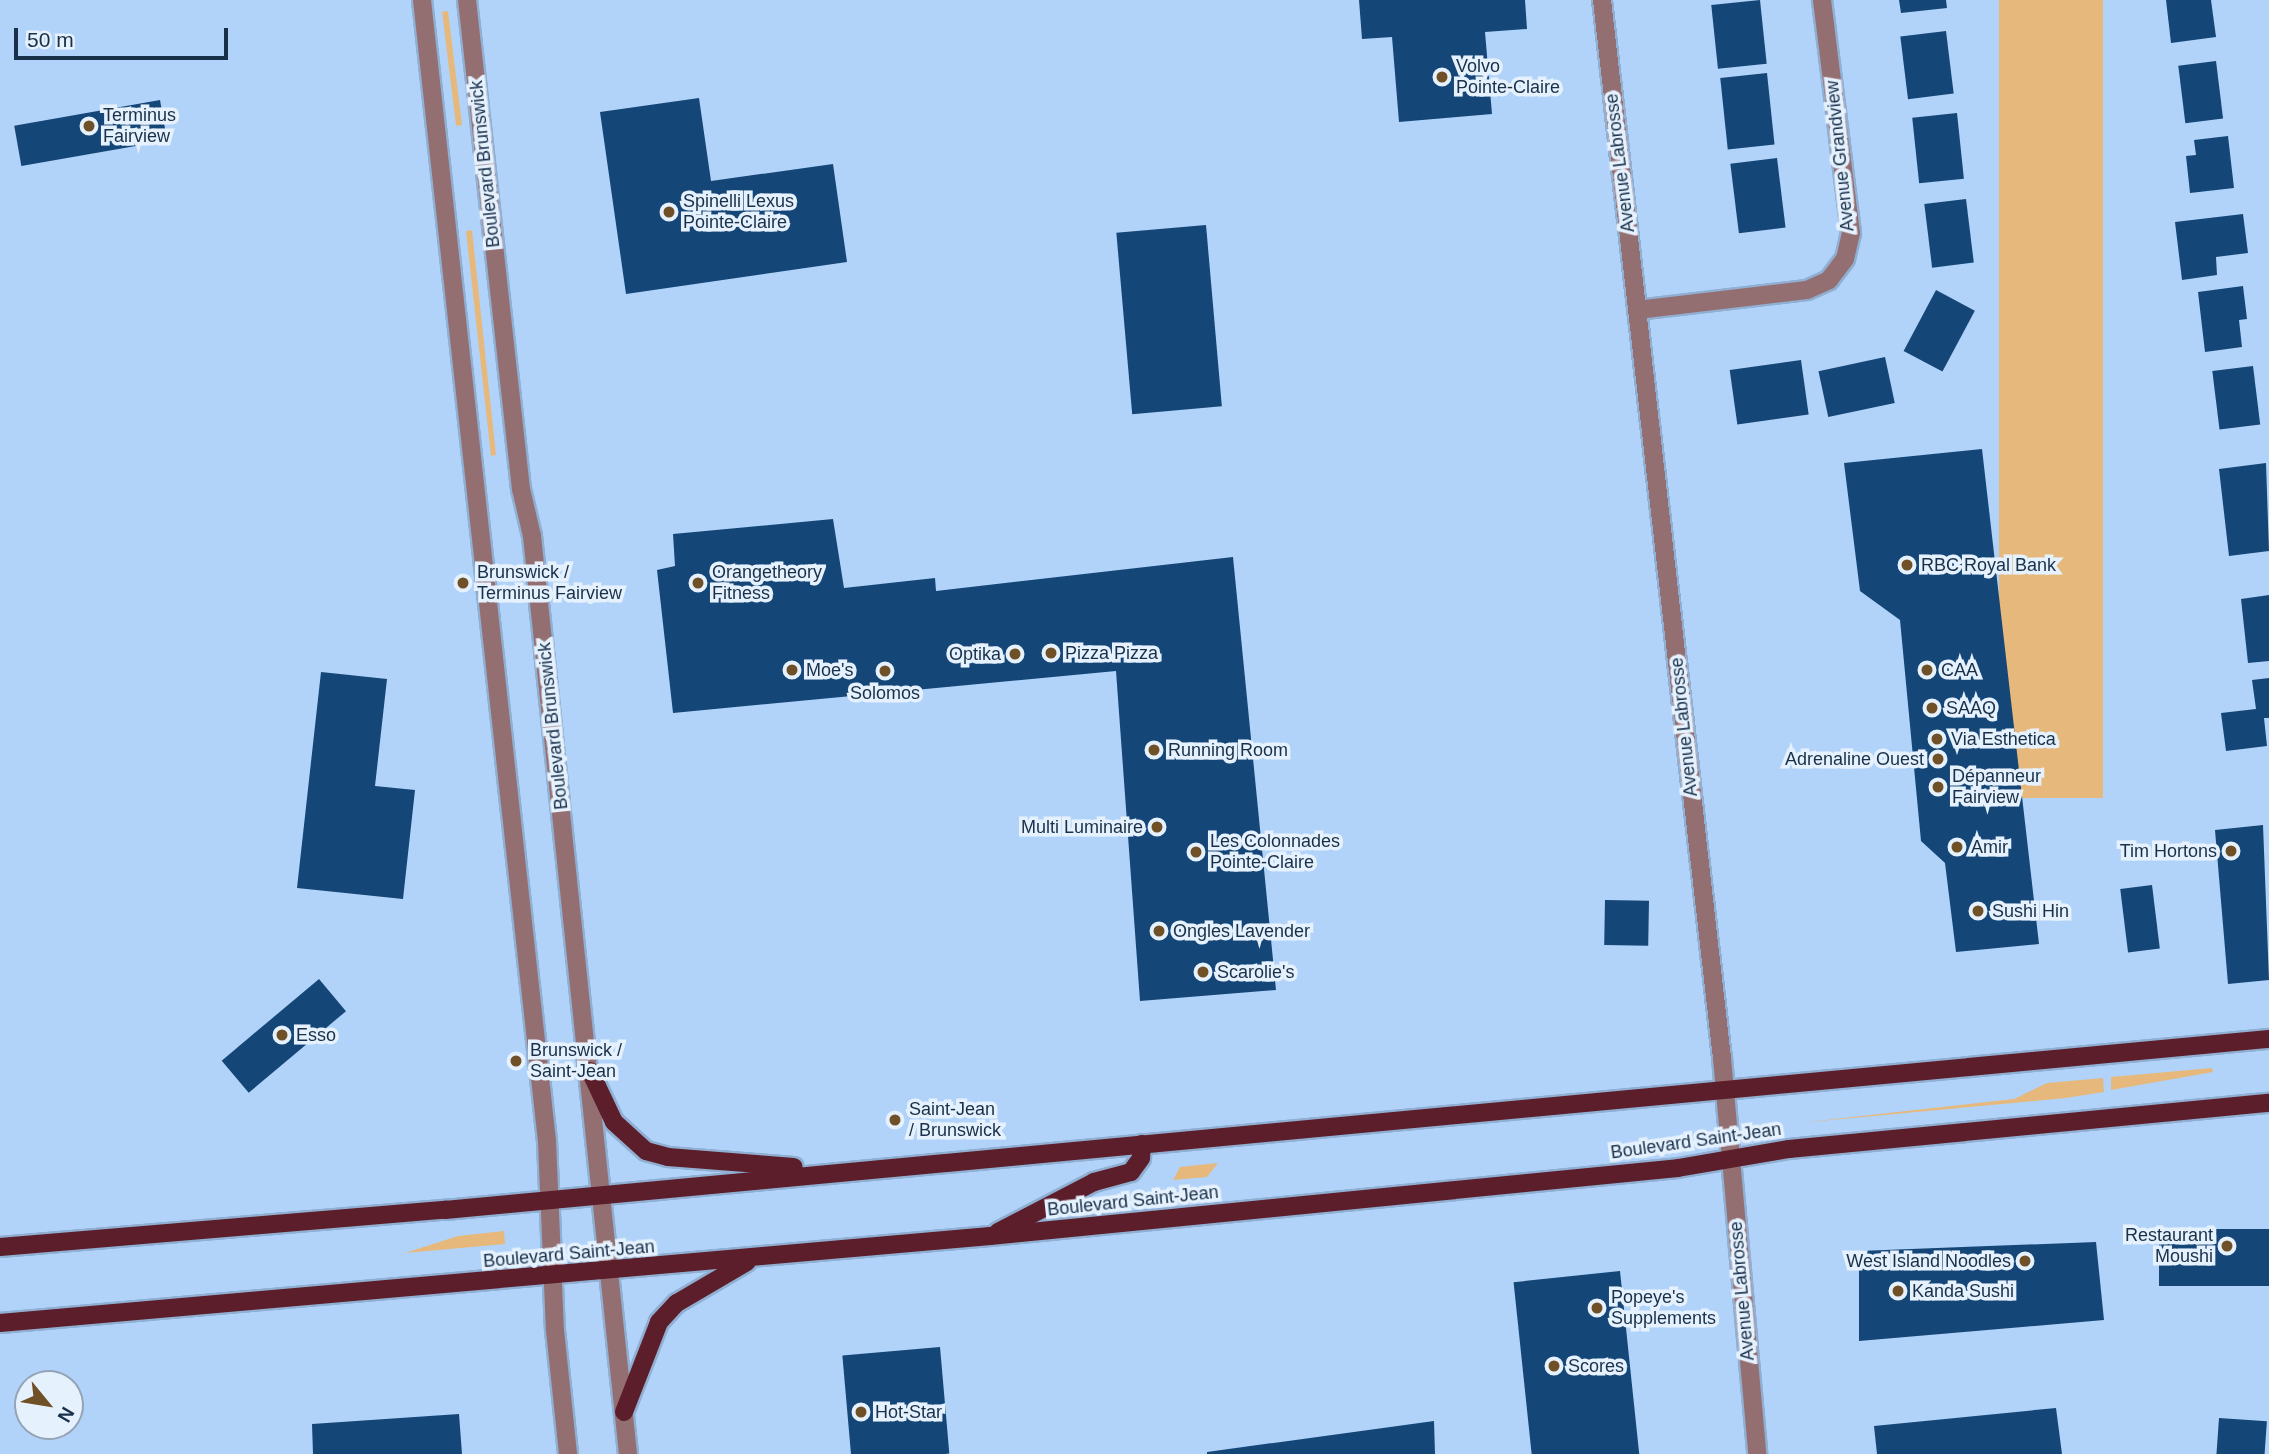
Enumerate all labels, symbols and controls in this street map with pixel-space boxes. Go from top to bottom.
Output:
scale bar [18,14,231,58]
text: 50 m [27,28,74,51]
place label: Volvo Pointe-Claire [1456,56,1560,98]
marker: Volvo Pointe-Claire [1434,69,1450,85]
street label: Boulevard Brunswick [465,79,505,249]
street label: Avenue Grandview [1821,79,1859,233]
street label: Avenue Labrosse [1601,92,1639,234]
place label: Terminus Fairview [103,105,176,148]
marker: Terminus Fairview [81,118,97,134]
place label: Spinelli Lexus Pointe-Claire [683,191,794,234]
marker: Spinelli Lexus Pointe-Claire [661,204,677,220]
place label: RBC Royal Bank [1921,554,2056,576]
marker: RBC Royal Bank [1899,557,1915,573]
place label: Brunswick / Terminus Fairview [477,562,622,604]
place label: Orangetheory Fitness [712,562,822,604]
marker: Brunswick / Terminus Fairview [455,575,471,591]
marker: Orangetheory Fitness [690,575,706,591]
street label: Boulevard Brunswick [533,641,573,811]
place label: Pizza Pizza [1065,642,1158,664]
place label: Optika [949,643,1001,665]
marker: Pizza Pizza [1043,645,1059,661]
marker: Optika [1007,646,1023,662]
street label: Avenue Labrosse [1666,656,1702,798]
place label: Moe's [806,659,853,681]
place label: CAA [1941,659,1978,681]
marker: Moe's [784,662,800,678]
marker: CAA [1919,662,1935,678]
marker: Solomos [877,663,893,679]
place label: Solomos [850,682,920,704]
place label: SAAQ [1946,697,1996,719]
marker: SAAQ [1924,700,1940,716]
place label: Via Esthetica [1951,728,2056,750]
marker: Via Esthetica [1929,731,1945,747]
place label: Running Room [1168,739,1288,761]
marker: Running Room [1146,742,1162,758]
place label: Adrenaline Ouest [1785,748,1924,770]
marker: Adrenaline Ouest [1930,751,1946,767]
place label: Dépanneur Fairview [1952,766,2041,808]
marker: Dépanneur Fairview [1930,779,1946,795]
place label: Multi Luminaire [1021,816,1143,838]
marker: Multi Luminaire [1149,819,1165,835]
place label: Les Colonnades Pointe-Claire [1210,831,1340,874]
place label: Amir [1971,836,2008,858]
marker: Amir [1949,839,1965,855]
place label: Tim Hortons [2120,840,2217,862]
marker: Tim Hortons [2223,843,2239,859]
marker: Les Colonnades Pointe-Claire [1188,844,1204,860]
place label: Sushi Hin [1992,900,2069,922]
marker: Sushi Hin [1970,903,1986,919]
place label: Ongles Lavender [1173,920,1310,942]
marker: Ongles Lavender [1151,923,1167,939]
place label: Scarolie's [1217,961,1294,983]
marker: Scarolie's [1195,964,1211,980]
place label: Esso [296,1024,336,1046]
marker: Esso [274,1027,290,1043]
place label: Brunswick / Saint-Jean [530,1040,622,1082]
marker: Brunswick / Saint-Jean [508,1053,524,1069]
place label: Saint-Jean / Brunswick [909,1099,1001,1142]
marker: Saint-Jean / Brunswick [887,1112,903,1128]
street label: Boulevard Saint-Jean [1609,1118,1783,1164]
street label: Boulevard Saint-Jean [1046,1181,1220,1221]
street label: Avenue Labrosse [1725,1220,1759,1362]
place label: Restaurant Moushi [2125,1225,2213,1268]
street label: Boulevard Saint-Jean [482,1236,656,1272]
marker: Restaurant Moushi [2219,1238,2235,1254]
place label: West Island Noodles [1846,1250,2011,1272]
marker: West Island Noodles [2017,1253,2033,1269]
place label: Kanda Sushi [1912,1280,2014,1302]
marker: Kanda Sushi [1890,1283,1906,1299]
place label: Popeye's Supplements [1611,1287,1716,1330]
marker: Popeye's Supplements [1589,1300,1605,1316]
place label: Scores [1568,1355,1624,1377]
marker: Scores [1546,1358,1562,1374]
north arrow [14,1370,84,1440]
place label: Hot-Star [875,1401,942,1423]
text: N [53,1404,78,1426]
marker: Hot-Star [853,1404,869,1420]

